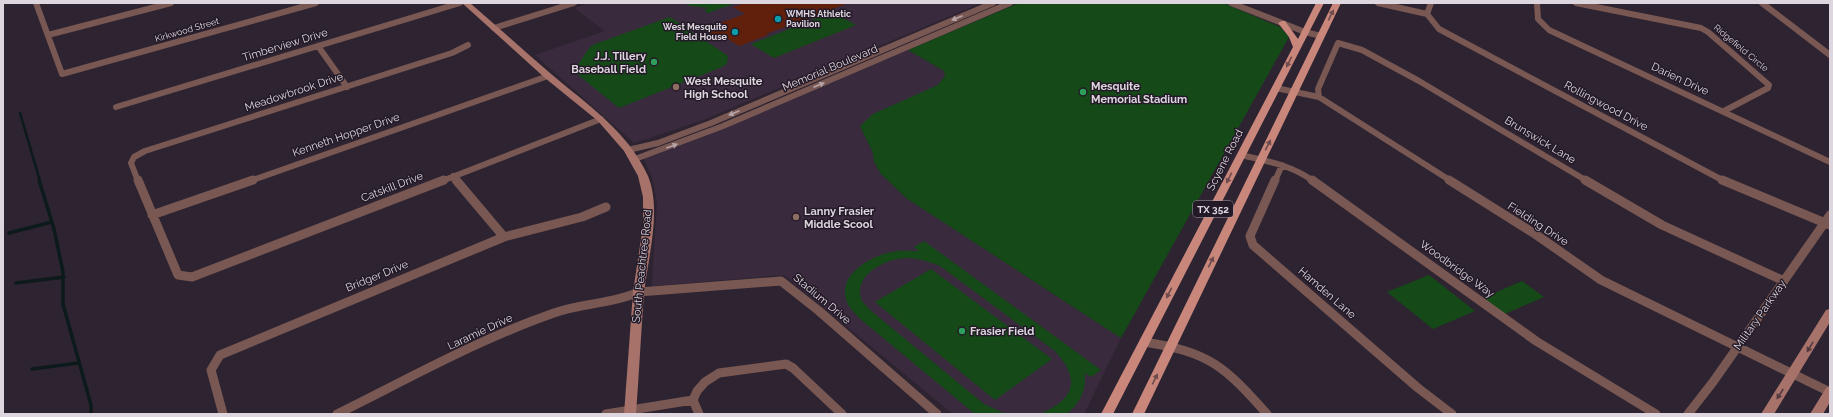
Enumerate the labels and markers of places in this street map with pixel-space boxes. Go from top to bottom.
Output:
place label: WMHS Athletic Pavilion [786,9,851,29]
marker: WMHS Athletic Pavilion [773,14,783,24]
place label: West Mesquite Field House [663,22,728,42]
marker: West Mesquite Field House [730,27,740,37]
place label: J.J. Tillery Baseball Field [571,50,646,76]
marker: J.J. Tillery Baseball Field [649,57,659,67]
place label: West Mesquite High School [684,75,763,101]
place label: Mesquite Memorial Stadium [1091,80,1187,106]
marker: West Mesquite High School [671,82,681,92]
marker: Mesquite Memorial Stadium [1078,87,1088,97]
place label: Lanny Frasier Middle Scool [804,205,875,231]
marker: Lanny Frasier Middle Scool [791,212,801,222]
place label: Frasier Field [970,325,1034,338]
marker: Frasier Field [957,326,967,336]

